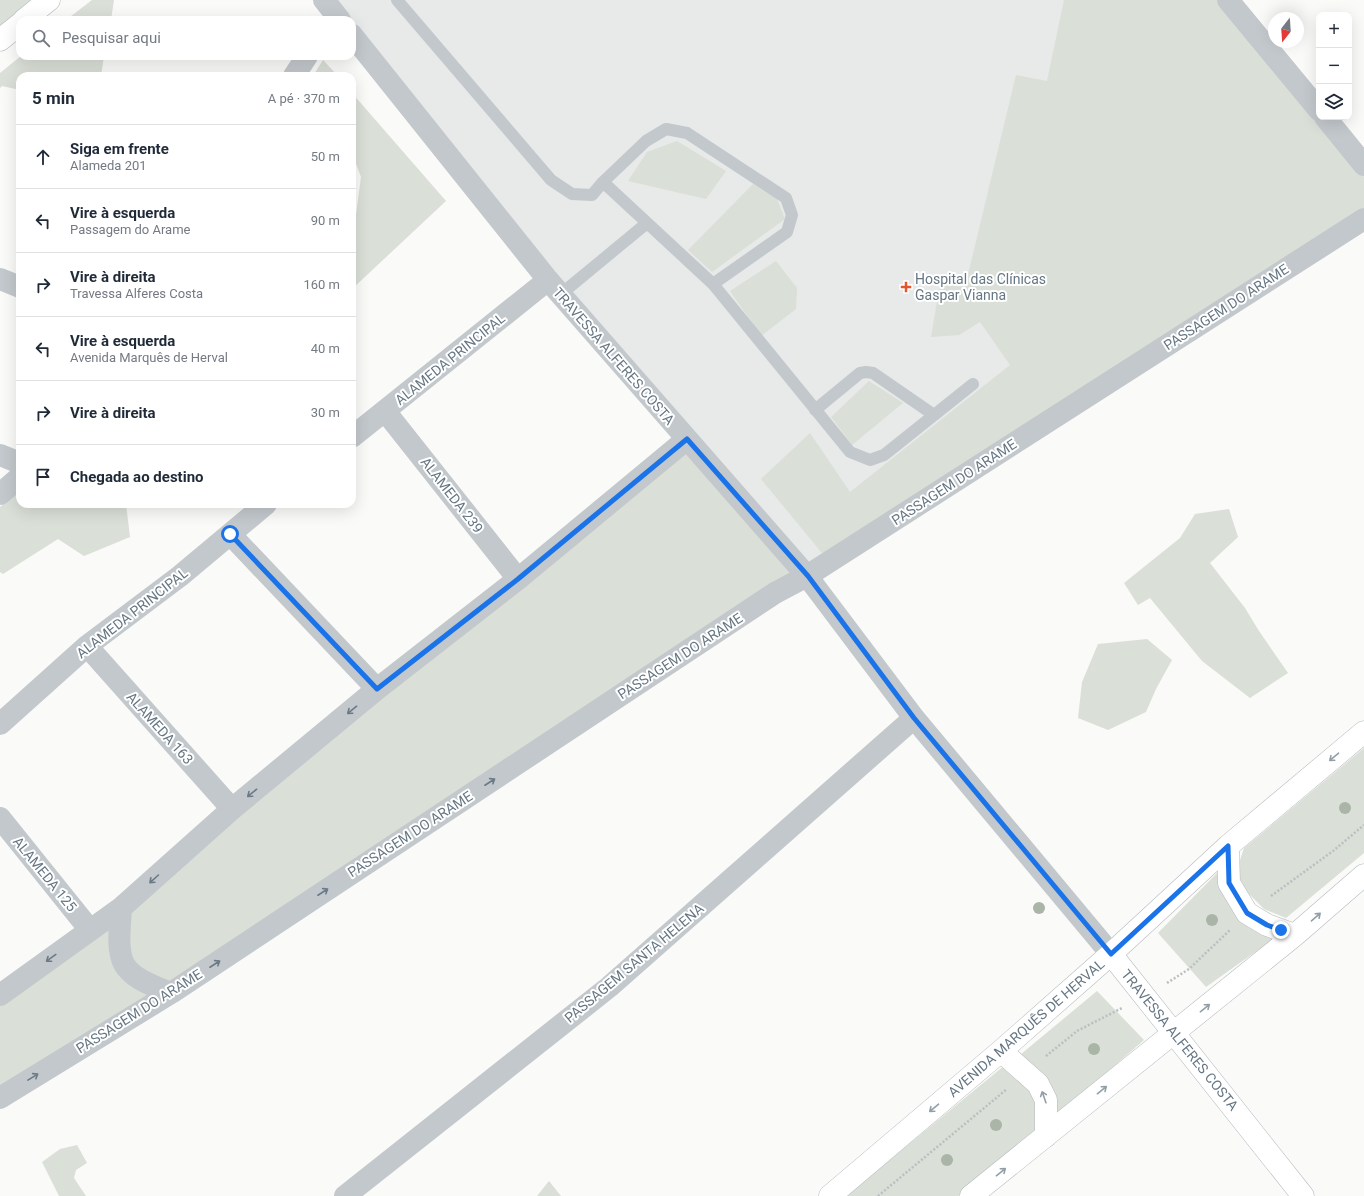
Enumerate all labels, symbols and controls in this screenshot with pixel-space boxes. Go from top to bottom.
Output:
north arrow [1268,12,1304,48]
map controls [1316,12,1352,120]
button: + [1316,12,1352,48]
search box [16,16,356,60]
icon: search [30,27,52,49]
text: Pesquisar aqui [62,29,161,47]
button: − [1316,48,1352,84]
button: layers [1316,84,1352,120]
text: 5 min [32,88,75,108]
text: A pé · 370 m [268,91,340,106]
text: Siga em frente [70,140,169,158]
icon: ahead [32,146,54,168]
text: 50 m [311,149,340,164]
text: Alameda 201 [70,158,147,173]
text: Vire à esquerda [70,204,175,222]
icon: left [32,210,54,232]
text: 90 m [311,213,340,228]
text: Passagem do Arame [70,222,190,237]
street label: PASSAGEM DO ARAME [1161,261,1291,353]
text: Vire à direita [70,268,156,286]
place label: Hospital das Clínicas Gaspar Vianna [915,271,1046,303]
icon: right [32,274,54,296]
text: 160 m [303,277,340,292]
marker: Hospital das Clínicas Gaspar Vianna [900,281,912,293]
street label: TRAVESSA ALFERES COSTA [550,284,678,428]
text: Travessa Alferes Costa [70,286,203,301]
street label: ALAMEDA PRINCIPAL [392,310,508,408]
text: Vire à esquerda [70,332,175,350]
icon: left [32,338,54,360]
text: 40 m [311,341,340,356]
text: Avenida Marquês de Herval [70,350,228,365]
icon: right [32,402,54,424]
text: Vire à direita [70,404,156,422]
text: 30 m [311,405,340,420]
street label: PASSAGEM DO ARAME [889,436,1019,528]
street label: ALAMEDA 239 [418,454,486,536]
icon: arrive [32,466,54,488]
text: Chegada ao destino [70,468,204,486]
route start [221,525,239,543]
street label: ALAMEDA PRINCIPAL [73,564,191,661]
street label: PASSAGEM DO ARAME [615,610,745,702]
street label: ALAMEDA 163 [123,689,197,767]
one-way arrow [346,706,357,715]
one-way arrow [1329,752,1340,761]
one-way arrow [484,777,496,785]
one-way arrow [246,788,257,797]
street label: PASSAGEM DO ARAME [345,788,475,880]
street label: ALAMEDA 125 [10,833,80,915]
one-way arrow [148,874,159,883]
one-way arrow [317,888,328,896]
street label: PASSAGEM SANTA HELENA [561,900,707,1026]
one-way arrow [1311,912,1321,921]
route end [1272,921,1290,939]
one-way arrow [46,954,57,962]
street label: AVENIDA MARQUÊS DE HERVAL [944,955,1108,1100]
one-way arrow [209,960,220,968]
street label: PASSAGEM DO ARAME [73,966,205,1056]
street label: TRAVESSA ALFERES COSTA [1118,966,1242,1114]
one-way arrow [1199,1003,1210,1012]
one-way arrow [27,1073,38,1081]
one-way arrow [1097,1086,1108,1095]
one-way arrow [1040,1091,1047,1104]
one-way arrow [928,1103,939,1112]
one-way arrow [996,1167,1007,1176]

